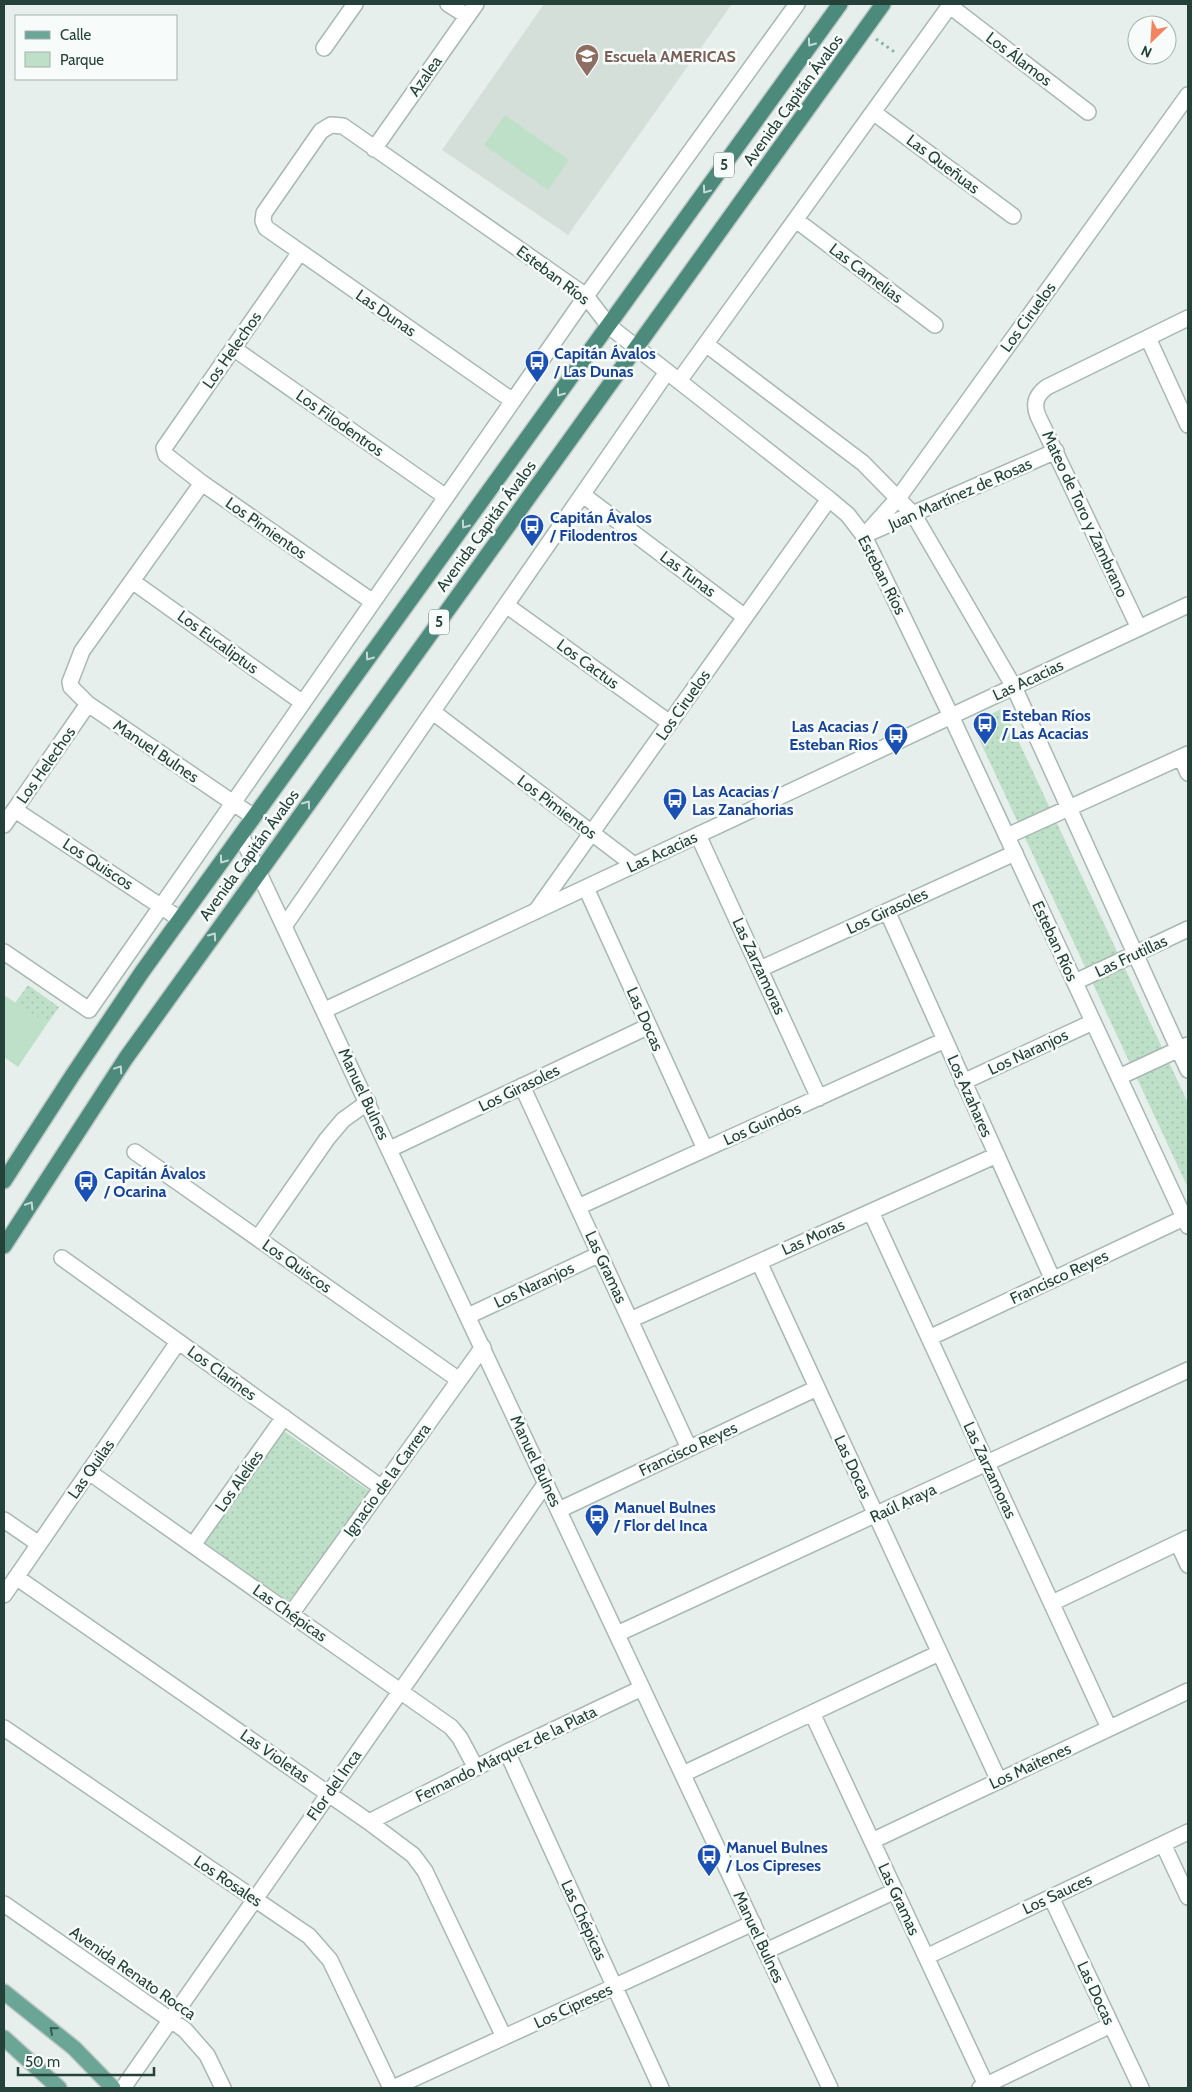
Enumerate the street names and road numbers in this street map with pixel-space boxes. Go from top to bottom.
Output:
street label: Los Álamos [982,28,1056,90]
street label: Avenida Capitán Ávalos [739,31,847,169]
street label: Azalea [404,52,446,100]
street label: Las Queñuas [903,130,984,198]
road number: 5 [714,152,734,178]
street label: Las Camelias [825,239,907,307]
street label: Esteban Ríos [513,241,594,309]
street label: Los Ciruelos [996,278,1060,356]
street label: Las Dunas [352,285,420,341]
street label: Los Helechos [199,308,266,392]
street label: Los Filodentros [293,386,388,460]
street label: Mateo de Toro y Zambrano [1038,428,1132,600]
street label: Juan Martínez de Rosas [884,454,1035,535]
street label: Avenida Capitán Ávalos [432,457,540,595]
street label: Los Pimientos [222,493,310,563]
street label: Esteban Ríos [854,532,910,618]
street label: Las Tunas [656,547,720,601]
street label: Los Eucaliptus [174,606,262,678]
road number: 5 [429,610,449,634]
street label: Los Cactus [553,635,623,693]
street label: Las Acacias [990,655,1067,705]
street label: Los Ciruelos [652,666,714,744]
street label: Manuel Bulnes [110,715,203,787]
street label: Los Helechos [13,723,80,807]
street label: Los Pimientos [514,771,601,843]
street label: Avenida Capitán Ávalos [195,786,303,924]
street label: Las Acacias [624,827,701,877]
street label: Los Quiscos [59,834,137,894]
street label: Los Girasoles [843,884,931,938]
street label: Esteban Ríos [1028,898,1082,984]
street label: Las Zarzamoras [728,915,790,1018]
street label: Las Frutillas [1092,931,1171,981]
street label: Las Docas [623,984,668,1054]
street label: Los Naranjos [985,1025,1071,1079]
street label: Manuel Bulnes [334,1045,394,1143]
street label: Los Azahares [943,1052,997,1140]
street label: Los Girasoles [476,1060,563,1116]
street label: Los Guindos [720,1098,804,1149]
street label: Las Moras [779,1215,848,1259]
street label: Las Gramas [581,1228,631,1306]
street label: Los Quiscos [259,1235,336,1297]
street label: Francisco Reyes [1007,1246,1111,1308]
street label: Los Naranjos [491,1258,577,1312]
street label: Los Clarines [184,1342,260,1405]
street label: Manuel Bulnes [506,1412,566,1510]
street label: Francisco Reyes [636,1418,740,1480]
street label: Ignacio de la Carrera [339,1419,435,1540]
street label: Las Zarzamoras [959,1419,1021,1522]
street label: Las Docas [830,1432,876,1502]
street label: Las Quilas [64,1435,119,1502]
street label: Los Alelíes [211,1446,267,1515]
street label: Raúl Araya [867,1479,939,1527]
street label: Las Chépicas [249,1580,331,1646]
street label: Fernando Márquez de la Plata [412,1702,600,1806]
street label: Las Violetas [237,1725,314,1787]
street label: Los Maitenes [986,1739,1074,1793]
street label: Flor del Inca [303,1746,365,1824]
street label: Los Rosales [190,1851,266,1911]
street label: Las Gramas [874,1860,924,1938]
street label: Los Sauces [1019,1870,1095,1918]
street label: Las Chépicas [557,1877,611,1964]
street label: Manuel Bulnes [729,1888,789,1986]
street label: Avenida Renato Rocca [66,1922,200,2024]
street label: Las Docas [1073,1958,1119,2028]
street label: Los Cipreses [531,1979,615,2032]

